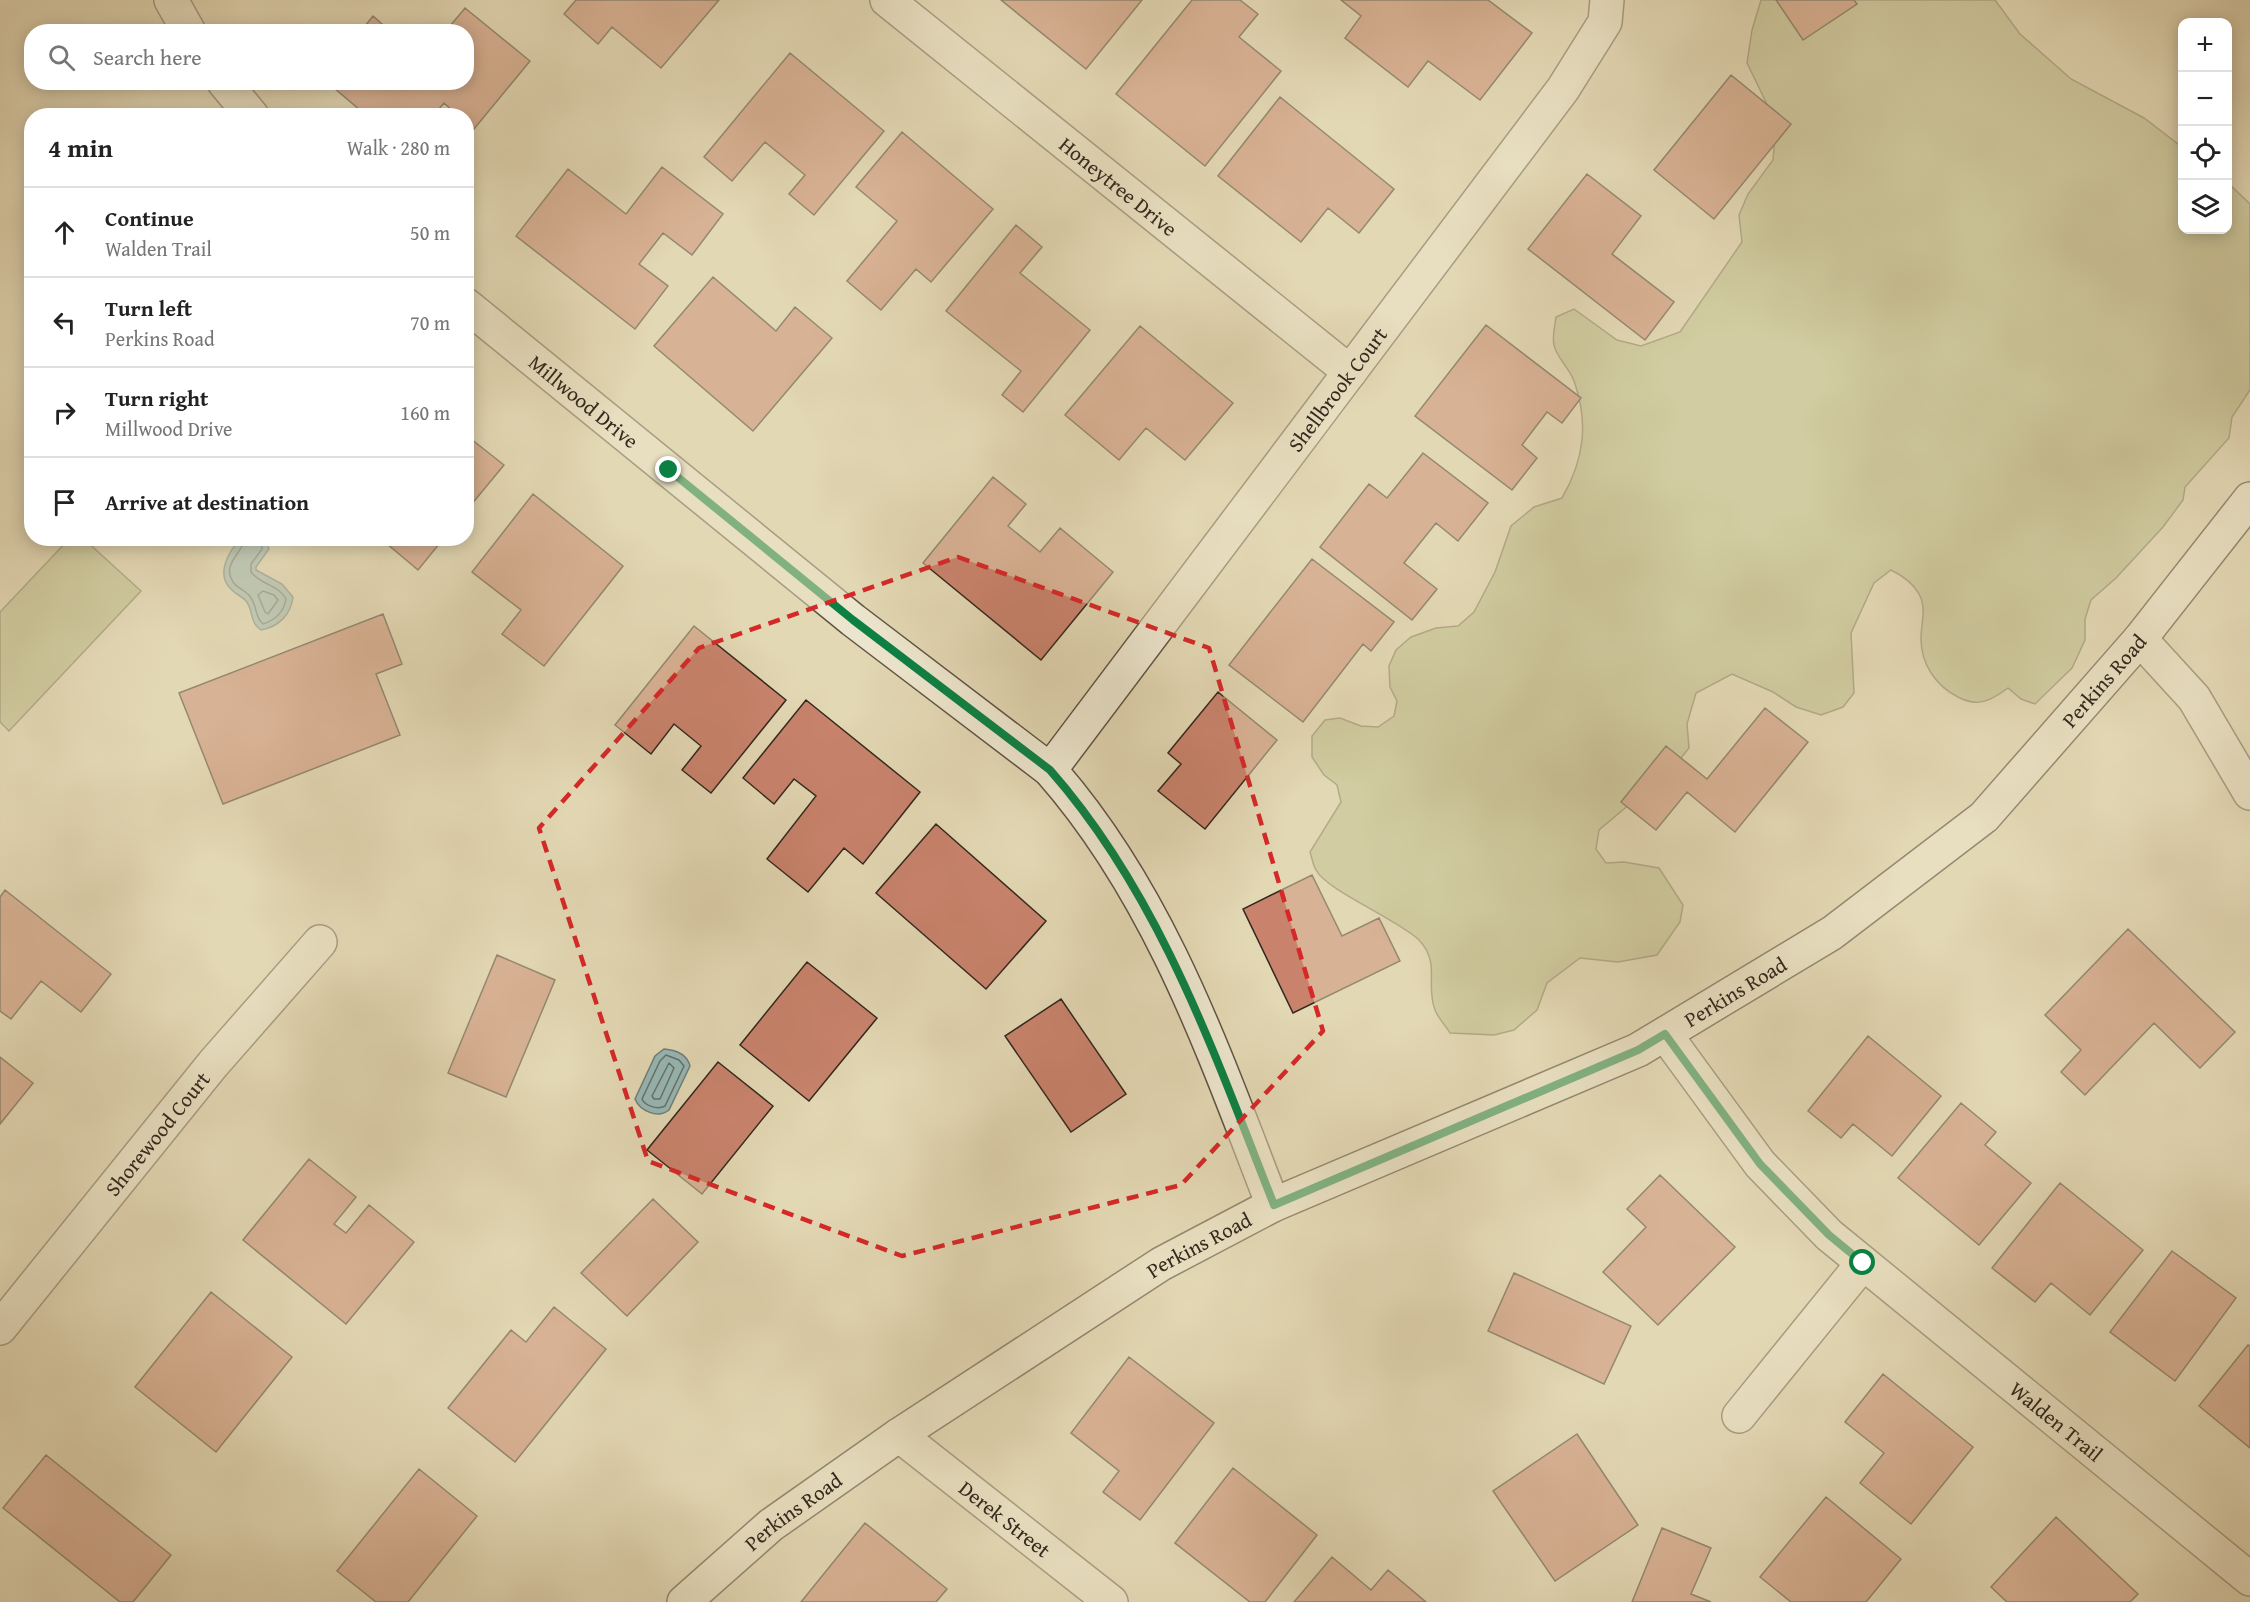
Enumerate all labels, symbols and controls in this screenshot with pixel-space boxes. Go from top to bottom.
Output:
map controls [2178,18,2232,234]
button: + [2178,18,2232,72]
search box [24,24,474,90]
icon: search [45,41,78,74]
text: Search here [93,41,202,73]
button: − [2178,72,2232,126]
button: locate [2178,126,2232,180]
text: 4 min [48,128,113,167]
street label: Honeytree Drive [1053,129,1184,243]
text: Walk · 280 m [347,133,450,162]
button: layers [2178,180,2232,234]
text: Continue [105,202,194,234]
icon: ahead [48,216,81,249]
text: 50 m [410,218,450,247]
text: Walden Trail [105,234,212,263]
text: Turn left [105,292,192,324]
icon: left [48,306,81,339]
text: 70 m [410,308,450,337]
street label: Shellbrook Court [1280,320,1395,458]
text: Perkins Road [105,324,215,353]
street label: Millwood Drive [522,347,646,455]
text: Turn right [105,382,208,414]
icon: right [48,396,81,429]
text: 160 m [400,398,450,427]
text: Millwood Drive [105,414,233,443]
route end [655,456,681,482]
icon: arrive [48,486,81,519]
text: Arrive at destination [105,486,309,518]
street label: Perkins Road [2054,626,2154,734]
street label: Perkins Road [1678,948,1793,1034]
street label: Shorewood Court [97,1064,217,1202]
street label: Perkins Road [1140,1203,1257,1285]
route start [1849,1249,1875,1275]
street label: Walden Trail [2003,1373,2110,1469]
street label: Perkins Road [737,1464,849,1558]
street label: Derek Street [953,1473,1058,1565]

